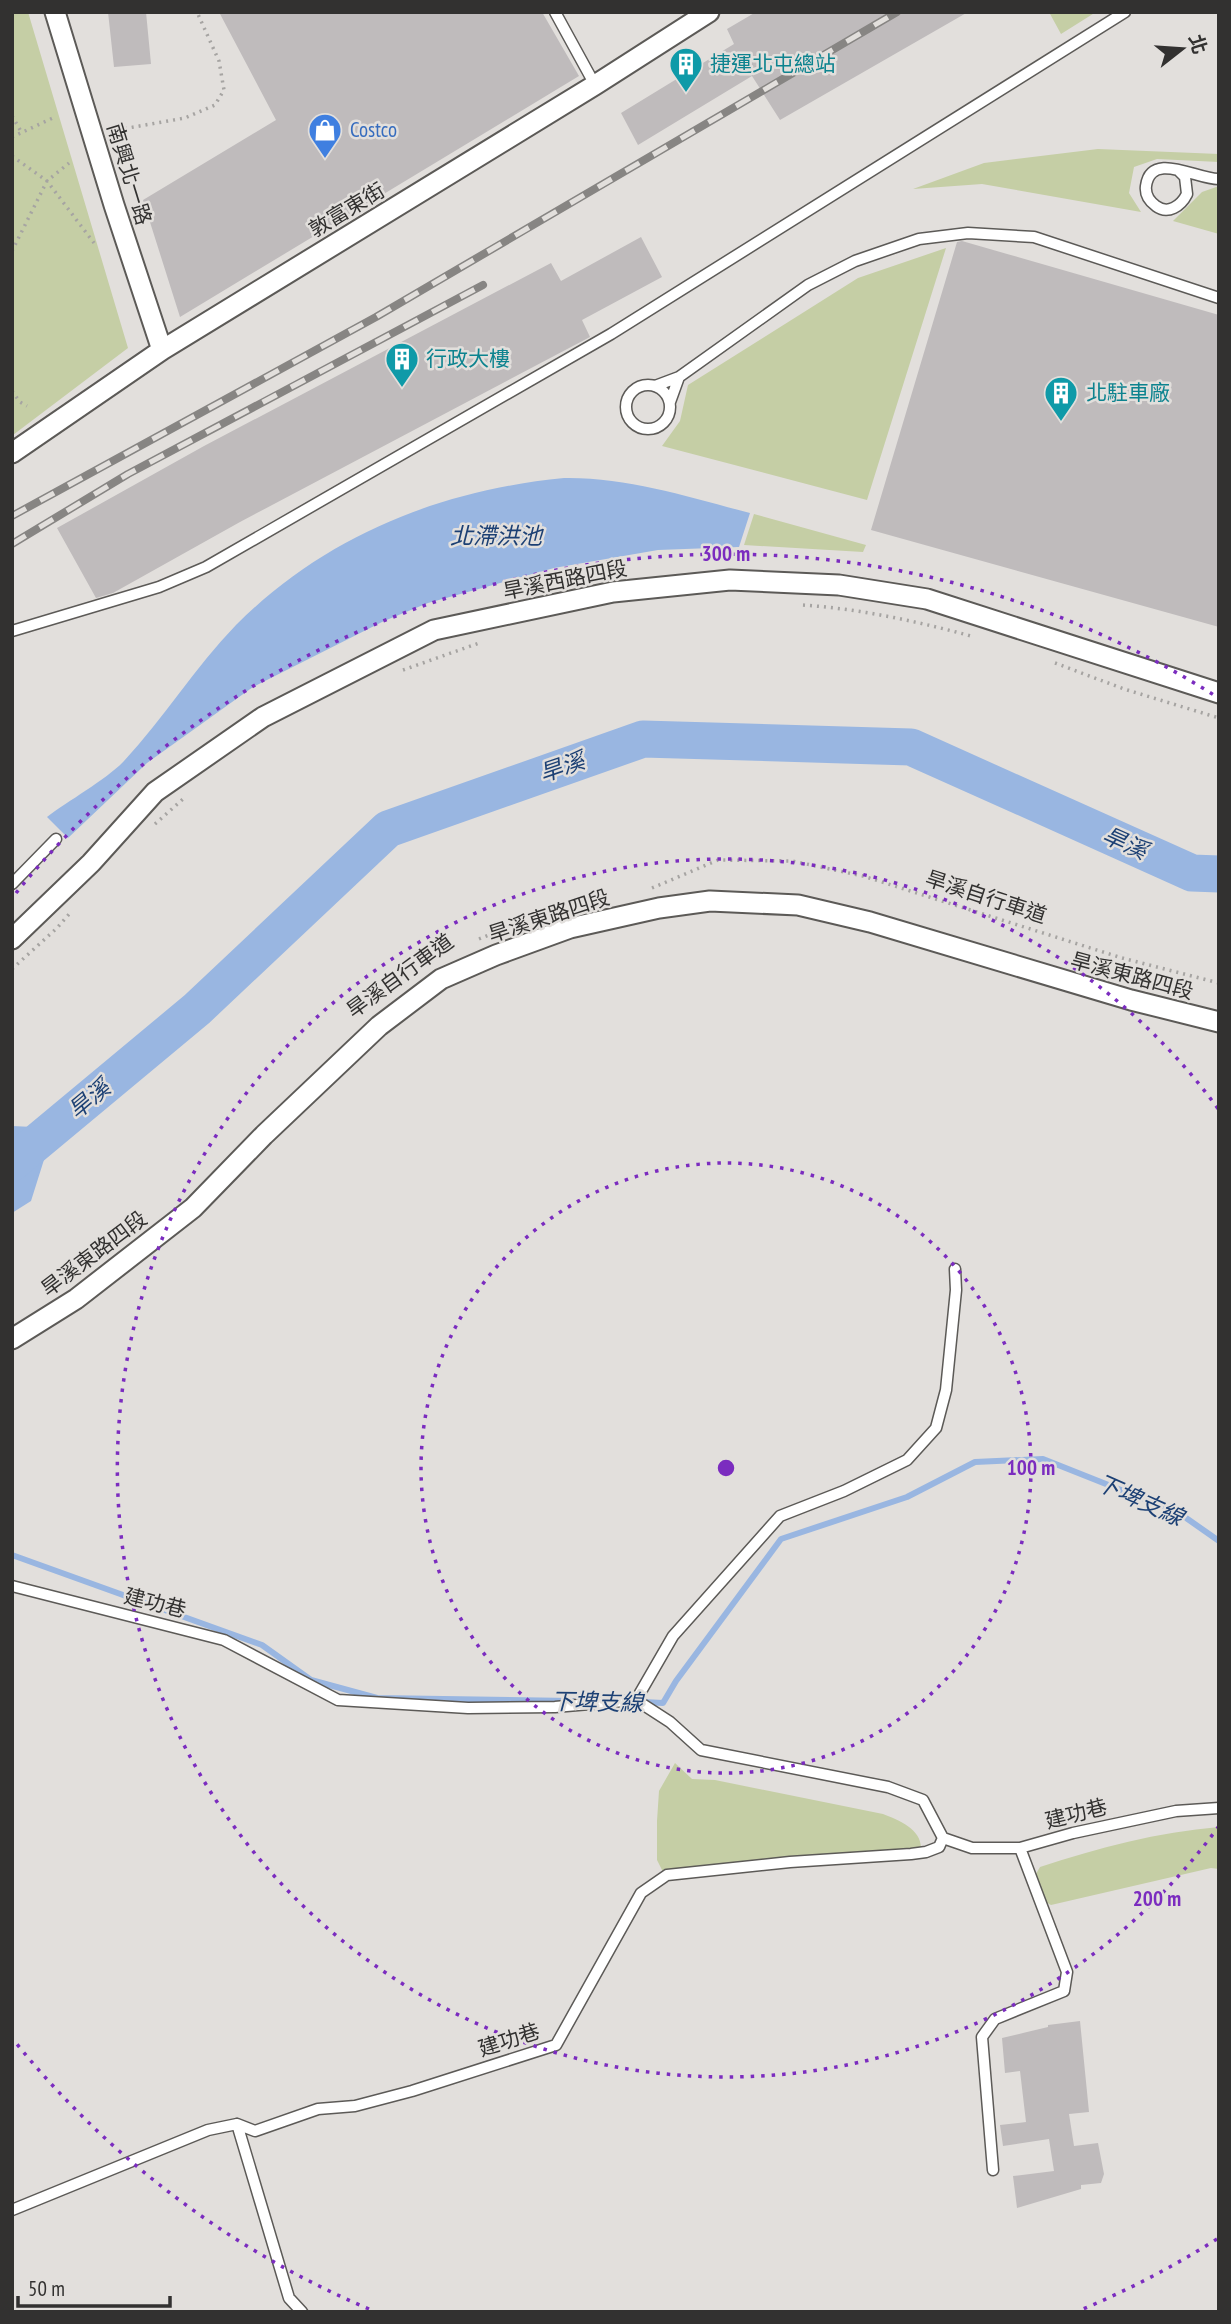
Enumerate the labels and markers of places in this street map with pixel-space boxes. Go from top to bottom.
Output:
building icon: 捷運北屯總站 [667,45,705,94]
place label: 捷運北屯總站 [710,50,836,77]
shop icon: Costco [306,111,344,160]
place label: Costco [350,116,397,143]
building icon: 行政大樓 [383,340,421,389]
place label: 行政大樓 [426,345,510,372]
building icon: 北駐車廠 [1042,374,1080,423]
place label: 北駐車廠 [1086,379,1170,406]
centre of rings [714,1456,738,1480]

